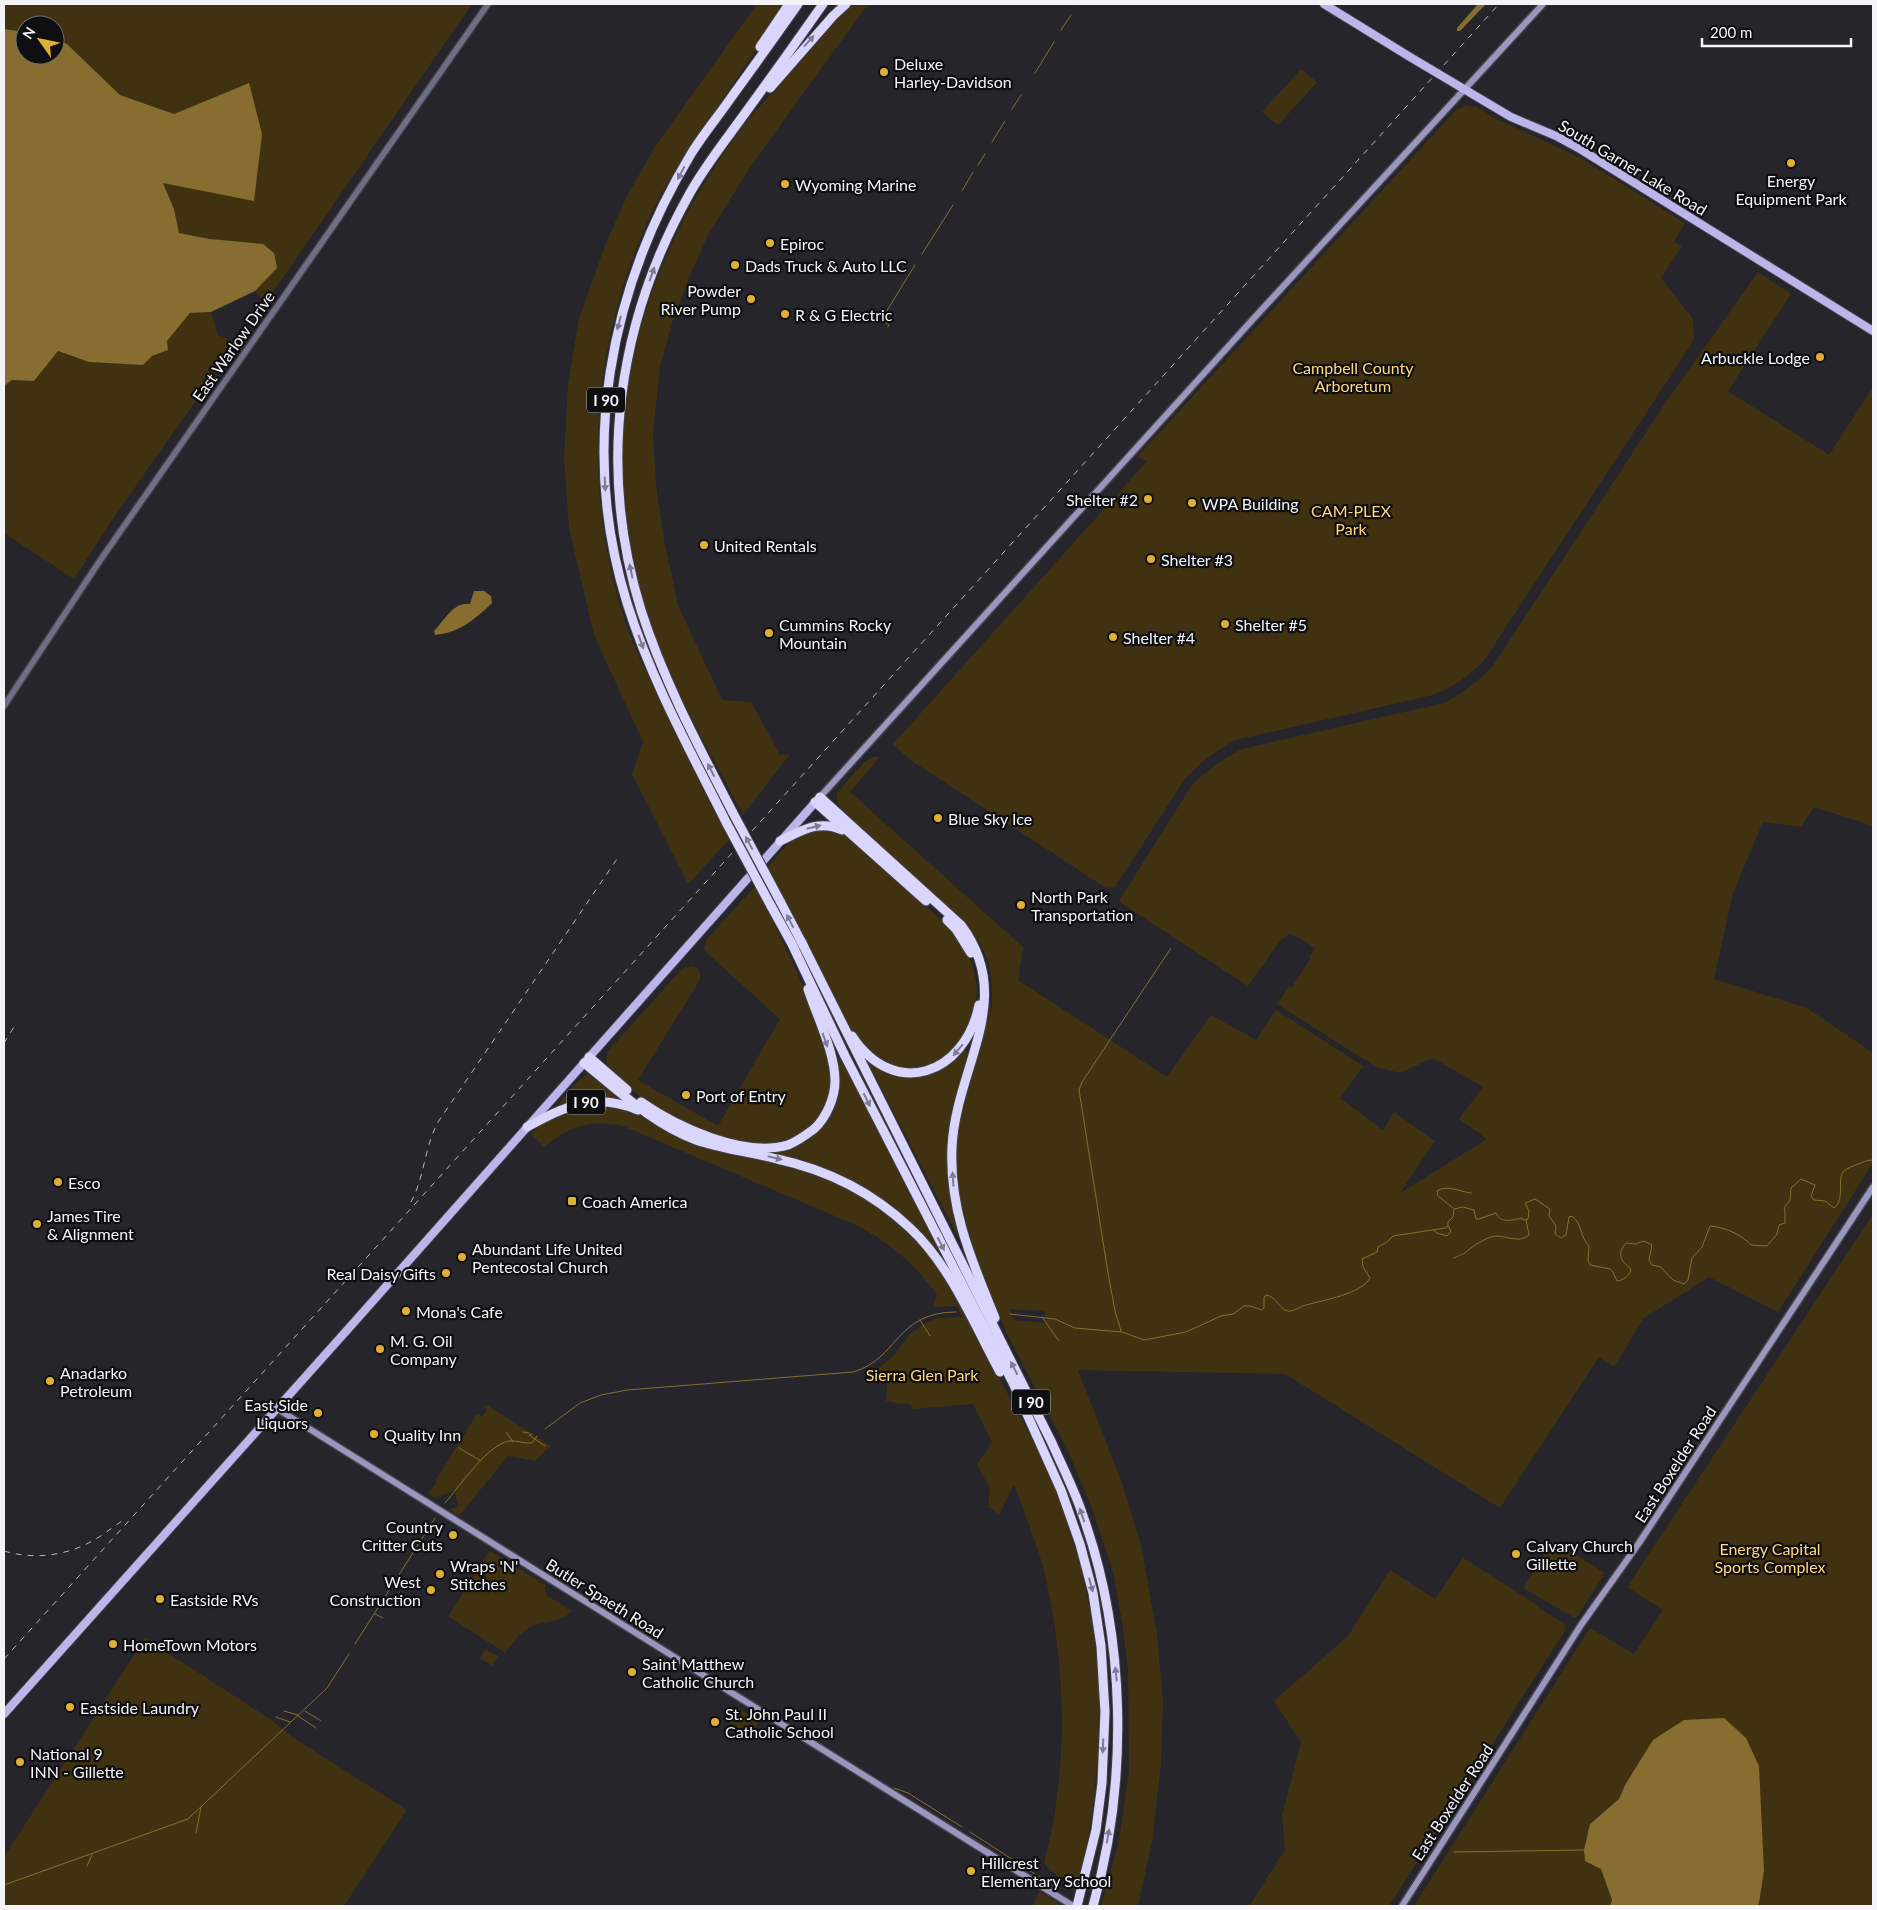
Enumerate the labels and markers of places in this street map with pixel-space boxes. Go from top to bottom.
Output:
place label: Deluxe Harley-Davidson [894,54,1012,91]
marker: Deluxe Harley-Davidson [878,66,890,78]
marker: Energy Equipment Park [1785,157,1797,169]
place label: Energy Equipment Park [1735,171,1847,208]
place label: Wyoming Marine [795,175,916,194]
marker: Wyoming Marine [779,178,791,190]
place label: Epiroc [780,234,824,253]
marker: Epiroc [764,237,776,249]
place label: Dads Truck & Auto LLC [745,256,907,275]
marker: Dads Truck & Auto LLC [729,259,741,271]
place label: Powder River Pump [661,281,741,318]
marker: Powder River Pump [745,293,757,305]
place label: R & G Electric [795,305,893,324]
marker: R & G Electric [779,308,791,320]
place label: Arbuckle Lodge [1701,348,1810,367]
marker: Arbuckle Lodge [1814,351,1826,363]
place label: Shelter #2 [1066,490,1138,509]
marker: Shelter #2 [1142,493,1154,505]
place label: WPA Building [1202,494,1299,513]
marker: WPA Building [1186,497,1198,509]
place label: United Rentals [714,536,817,555]
marker: United Rentals [698,539,710,551]
place label: Shelter #3 [1161,550,1233,569]
marker: Shelter #3 [1145,553,1157,565]
place label: Cummins Rocky Mountain [779,615,892,652]
place label: Shelter #5 [1235,615,1307,634]
marker: Shelter #5 [1219,618,1231,630]
marker: Cummins Rocky Mountain [763,627,775,639]
place label: Shelter #4 [1123,628,1195,647]
marker: Shelter #4 [1107,631,1119,643]
place label: Blue Sky Ice [948,809,1032,828]
marker: Blue Sky Ice [932,812,944,824]
place label: North Park Transportation [1031,887,1134,924]
marker: North Park Transportation [1015,899,1027,911]
place label: Port of Entry [696,1086,787,1105]
marker: Port of Entry [680,1089,692,1101]
place label: Esco [68,1173,101,1192]
marker: Esco [52,1176,64,1188]
place label: Coach America [582,1192,687,1211]
marker: Coach America [566,1195,578,1207]
place label: James Tire & Alignment [47,1206,134,1243]
marker: James Tire & Alignment [31,1218,43,1230]
place label: Abundant Life United Pentecostal Church [472,1239,623,1276]
marker: Abundant Life United Pentecostal Church [456,1251,468,1263]
place label: Real Daisy Gifts [326,1264,436,1283]
marker: Real Daisy Gifts [440,1267,452,1279]
place label: Mona's Cafe [416,1302,503,1321]
marker: Mona's Cafe [400,1305,412,1317]
place label: M. G. Oil Company [390,1331,457,1368]
marker: M. G. Oil Company [374,1343,386,1355]
place label: Anadarko Petroleum [60,1363,132,1400]
marker: Anadarko Petroleum [44,1375,56,1387]
place label: East Side Liquors [244,1395,308,1432]
marker: East Side Liquors [312,1407,324,1419]
place label: Quality Inn [384,1425,461,1444]
marker: Quality Inn [368,1428,380,1440]
place label: Country Critter Cuts [362,1517,444,1554]
marker: Country Critter Cuts [447,1529,459,1541]
place label: Calvary Church Gillette [1526,1536,1633,1573]
marker: Calvary Church Gillette [1510,1548,1522,1560]
place label: Wraps 'N' Stitches [450,1556,518,1593]
marker: Wraps 'N' Stitches [434,1568,446,1580]
place label: West Construction [330,1572,421,1609]
marker: West Construction [425,1584,437,1596]
place label: Eastside RVs [170,1590,258,1609]
marker: Eastside RVs [154,1593,166,1605]
place label: HomeTown Motors [123,1635,257,1654]
marker: HomeTown Motors [107,1638,119,1650]
place label: Saint Matthew Catholic Church [642,1654,754,1691]
marker: Saint Matthew Catholic Church [626,1666,638,1678]
place label: Eastside Laundry [80,1698,200,1717]
marker: Eastside Laundry [64,1701,76,1713]
place label: St. John Paul II Catholic School [725,1704,834,1741]
marker: St. John Paul II Catholic School [709,1716,721,1728]
place label: National 9 INN - Gillette [30,1744,124,1781]
marker: National 9 INN - Gillette [14,1756,26,1768]
place label: Hillcrest Elementary School [981,1853,1111,1890]
marker: Hillcrest Elementary School [965,1865,977,1877]

